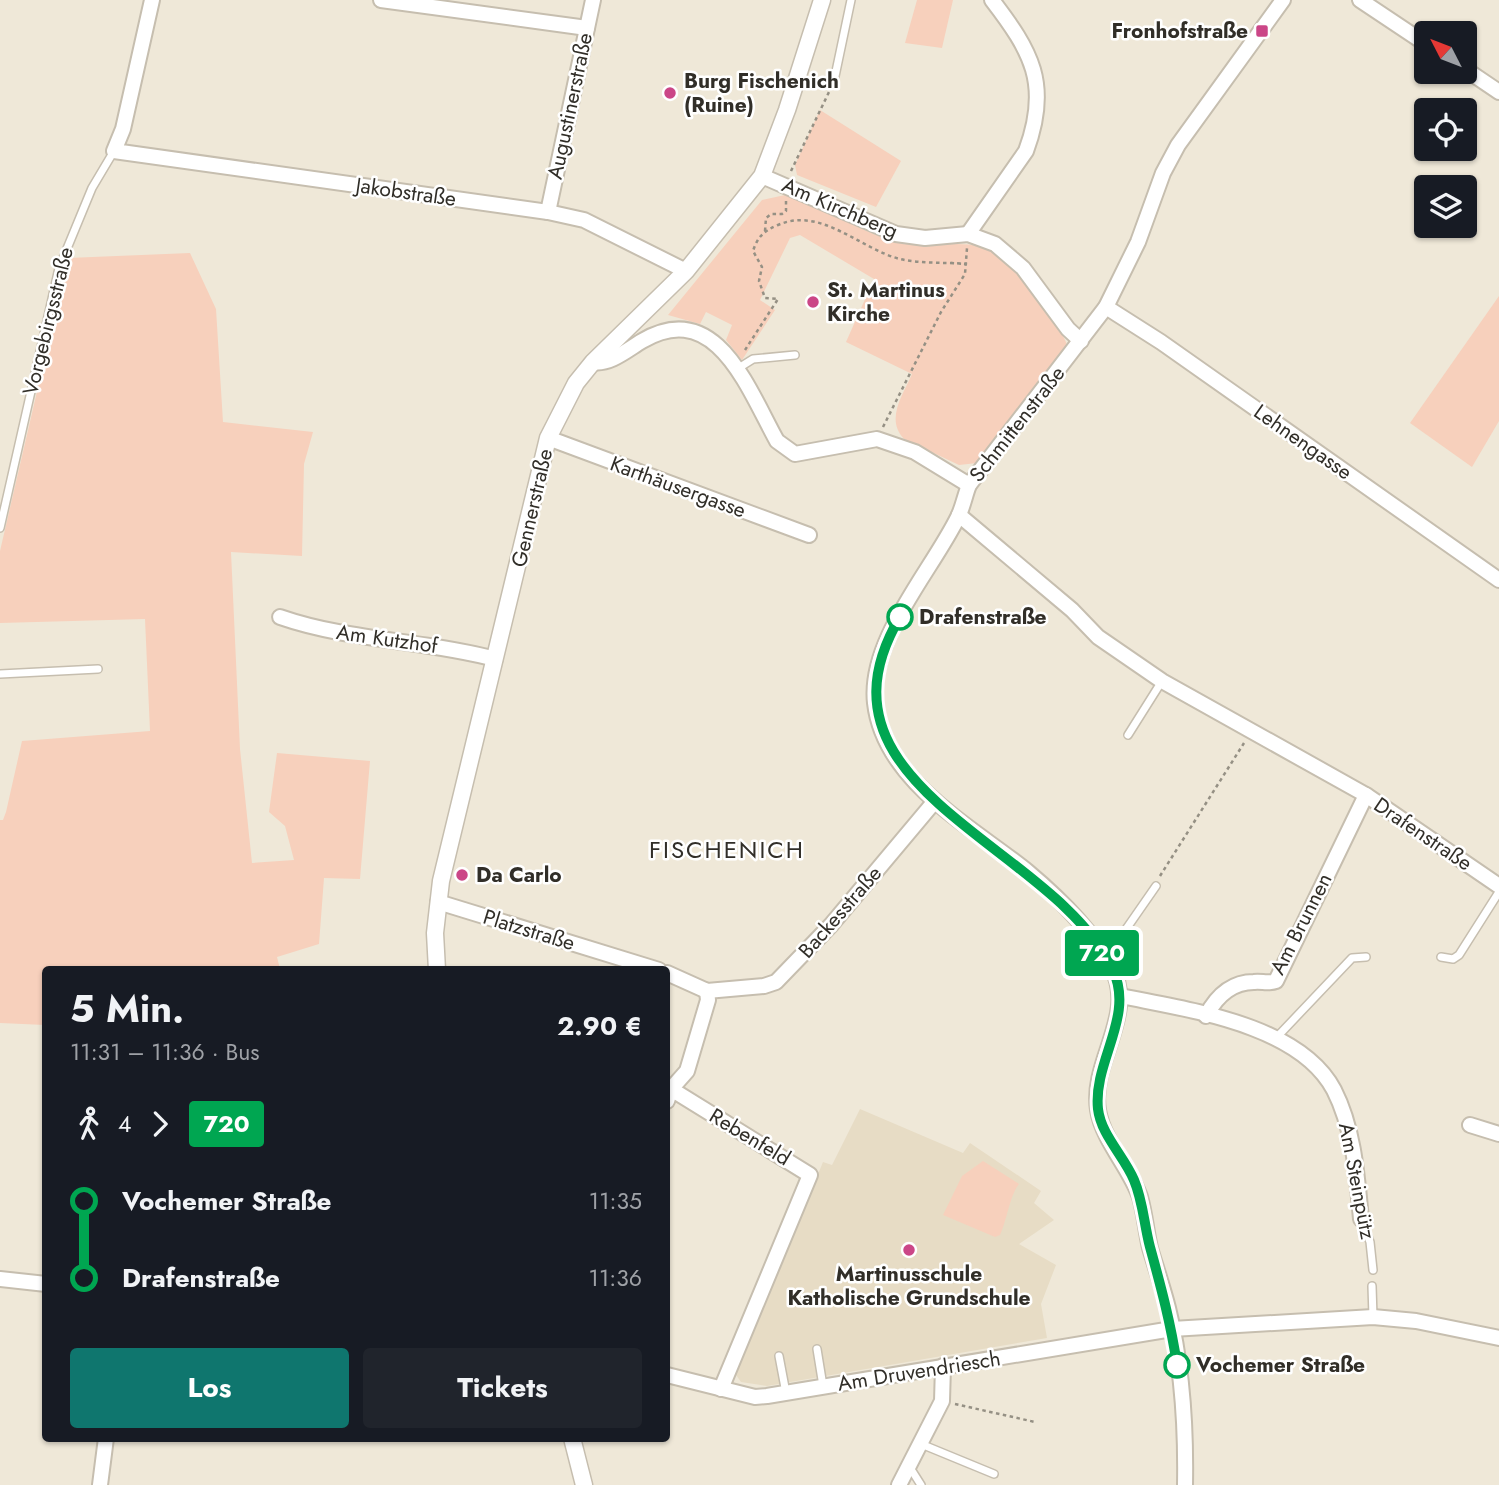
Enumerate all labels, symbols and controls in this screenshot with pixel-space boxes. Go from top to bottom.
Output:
place label: Fronhofstraße [1112,16,1248,46]
north arrow [1414,21,1477,84]
map controls [1414,21,1477,238]
marker: Fronhofstraße [1254,23,1270,39]
street label: Augustinerstraße [540,30,600,182]
place label: Burg Fischenich (Ruine) [684,66,839,120]
marker: Burg Fischenich (Ruine) [662,85,678,101]
button: locate [1414,98,1477,161]
street label: Jakobstraße [351,170,458,214]
street label: Am Kirchberg [777,170,903,246]
button: layers [1414,175,1477,238]
street label: Vorgebirgsstraße [15,244,81,398]
place label: St. Martinus Kirche [827,275,945,329]
marker: St. Martinus Kirche [805,294,821,310]
street label: Schmittenstraße [962,360,1072,488]
street label: Lehnengasse [1248,397,1358,487]
street label: Gennerstraße [504,446,560,570]
street label: Karthäusergasse [606,449,750,526]
place label: Drafenstraße [919,602,1047,632]
marker: Drafenstraße [887,604,913,630]
street label: Am Kutzhof [334,617,441,661]
street label: Drafenstraße [1368,790,1478,878]
district label: FISCHENICH [649,832,805,867]
street label: Backesstraße [791,859,889,965]
place label: Da Carlo [476,860,562,890]
marker: Da Carlo [454,867,470,883]
street label: Am Brunnen [1263,868,1339,980]
street label: Platzstraße [479,902,579,958]
line badge: 720 [1062,930,1142,976]
text: 720 [1079,935,1125,970]
text: 5 Min. [70,981,184,1036]
text: 2.90 € [557,1007,642,1045]
text: 11:31 – 11:36 · Bus [70,1035,260,1069]
street label: Rebenfeld [704,1101,796,1173]
icon: walk [70,1105,108,1143]
icon: forward [141,1105,179,1143]
text: 720 [203,1106,250,1141]
text: 4 [118,1107,131,1141]
street label: Am Steinpütz [1331,1120,1383,1242]
text: Vochemer Straße [122,1182,331,1220]
text: 11:35 [589,1184,642,1218]
marker: Martinusschule Katholische Grundschule [901,1242,917,1258]
text: Drafenstraße [122,1259,280,1297]
place label: Martinusschule Katholische Grundschule [787,1259,1031,1313]
text: 11:36 [589,1261,642,1295]
street label: Am Druvendriesch [835,1343,1003,1399]
button: Los [70,1348,349,1428]
button: Tickets [363,1348,642,1428]
place label: Vochemer Straße [1195,1350,1365,1380]
marker: Vochemer Straße [1164,1352,1190,1378]

